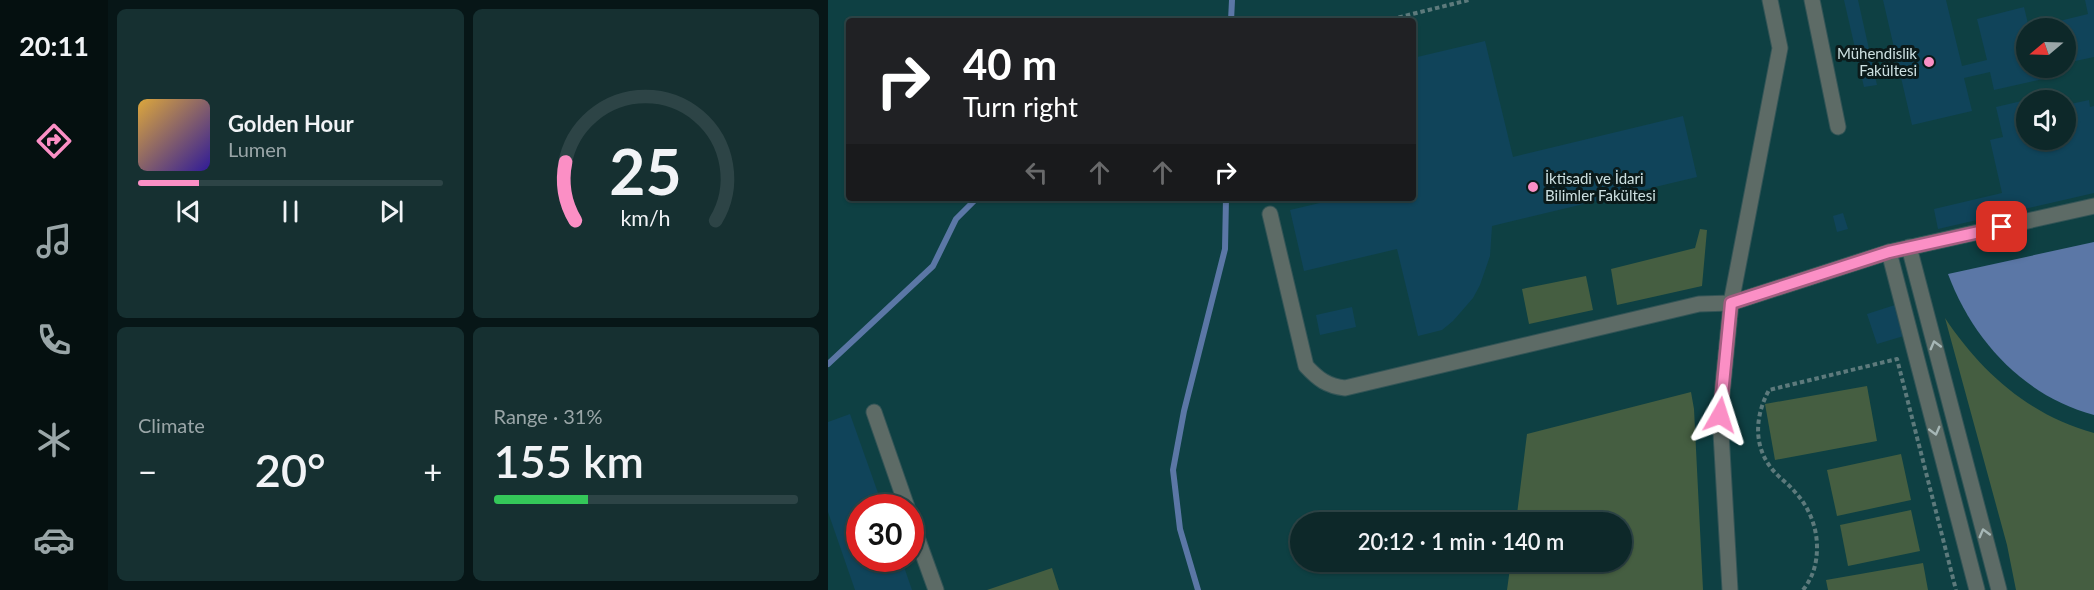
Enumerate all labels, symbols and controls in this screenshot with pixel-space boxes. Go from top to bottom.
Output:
north arrow [2016,18,2076,78]
map controls [2016,18,2076,150]
text: 20:11 [19,29,89,62]
text: 40 m [963,39,1057,89]
icon: right [864,42,942,120]
place label: Mühendislik Fakültesi [1837,44,1917,79]
marker: Mühendislik Fakültesi [1922,55,1936,69]
text: Turn right [963,90,1078,123]
button: sound [2016,90,2076,150]
text: Golden Hour [228,110,354,137]
icon: directions [33,120,75,162]
text: 25 [610,133,682,208]
text: Lumen [228,137,287,161]
icon: left [1020,156,1053,189]
icon: ahead [1083,156,1116,189]
icon: ahead [1146,156,1179,189]
icon: right [1209,156,1242,189]
place label: İktisadi ve İdari Bilimler Fakültesi [1545,169,1656,204]
marker: İktisadi ve İdari Bilimler Fakültesi [1526,180,1540,194]
icon: previous [172,195,205,228]
icon: pause [274,195,307,228]
icon: next [375,195,408,228]
pin [1976,201,2027,252]
text: km/h [621,205,671,231]
icon: arrive [1985,210,2018,243]
icon: music [33,220,75,262]
icon: phone [33,319,75,361]
one-way arrow [1930,340,1942,351]
position arrow [1688,383,1752,447]
text: Range · 31% [494,404,602,428]
text: Climate [138,413,205,437]
icon: climate [33,419,75,461]
one-way arrow [1928,425,1941,435]
text: 155 km [494,434,644,488]
text: 20° [255,443,326,497]
text: − [138,451,157,491]
text: + [423,451,442,491]
speed limit sign: 30 [846,494,924,572]
icon: car [33,519,75,561]
text: 20:12 · 1 min · 140 m [1358,528,1564,555]
one-way arrow [1979,529,1992,539]

